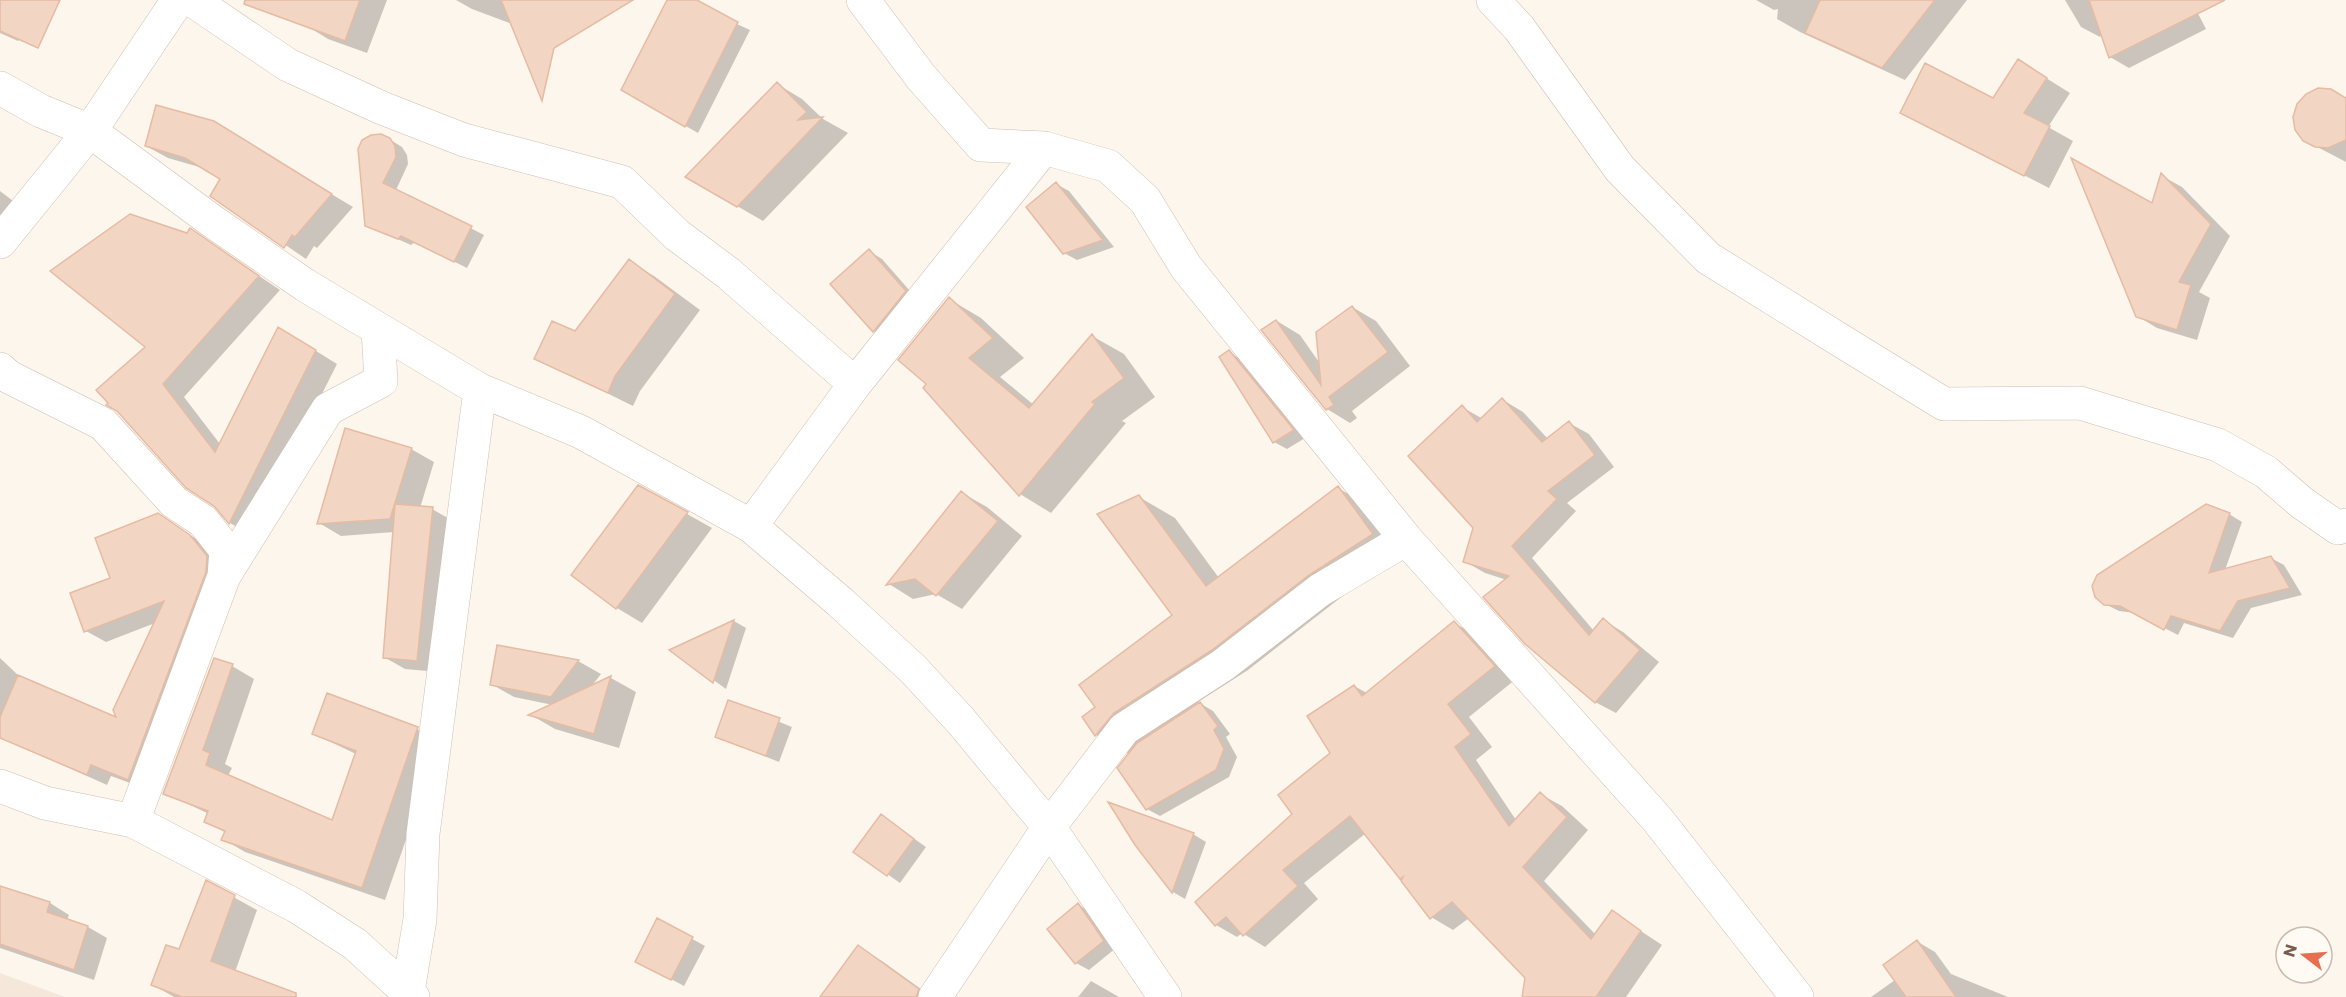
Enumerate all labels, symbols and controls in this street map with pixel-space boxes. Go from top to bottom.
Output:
north arrow [2274,925,2334,985]
text: N [2277,942,2303,960]

